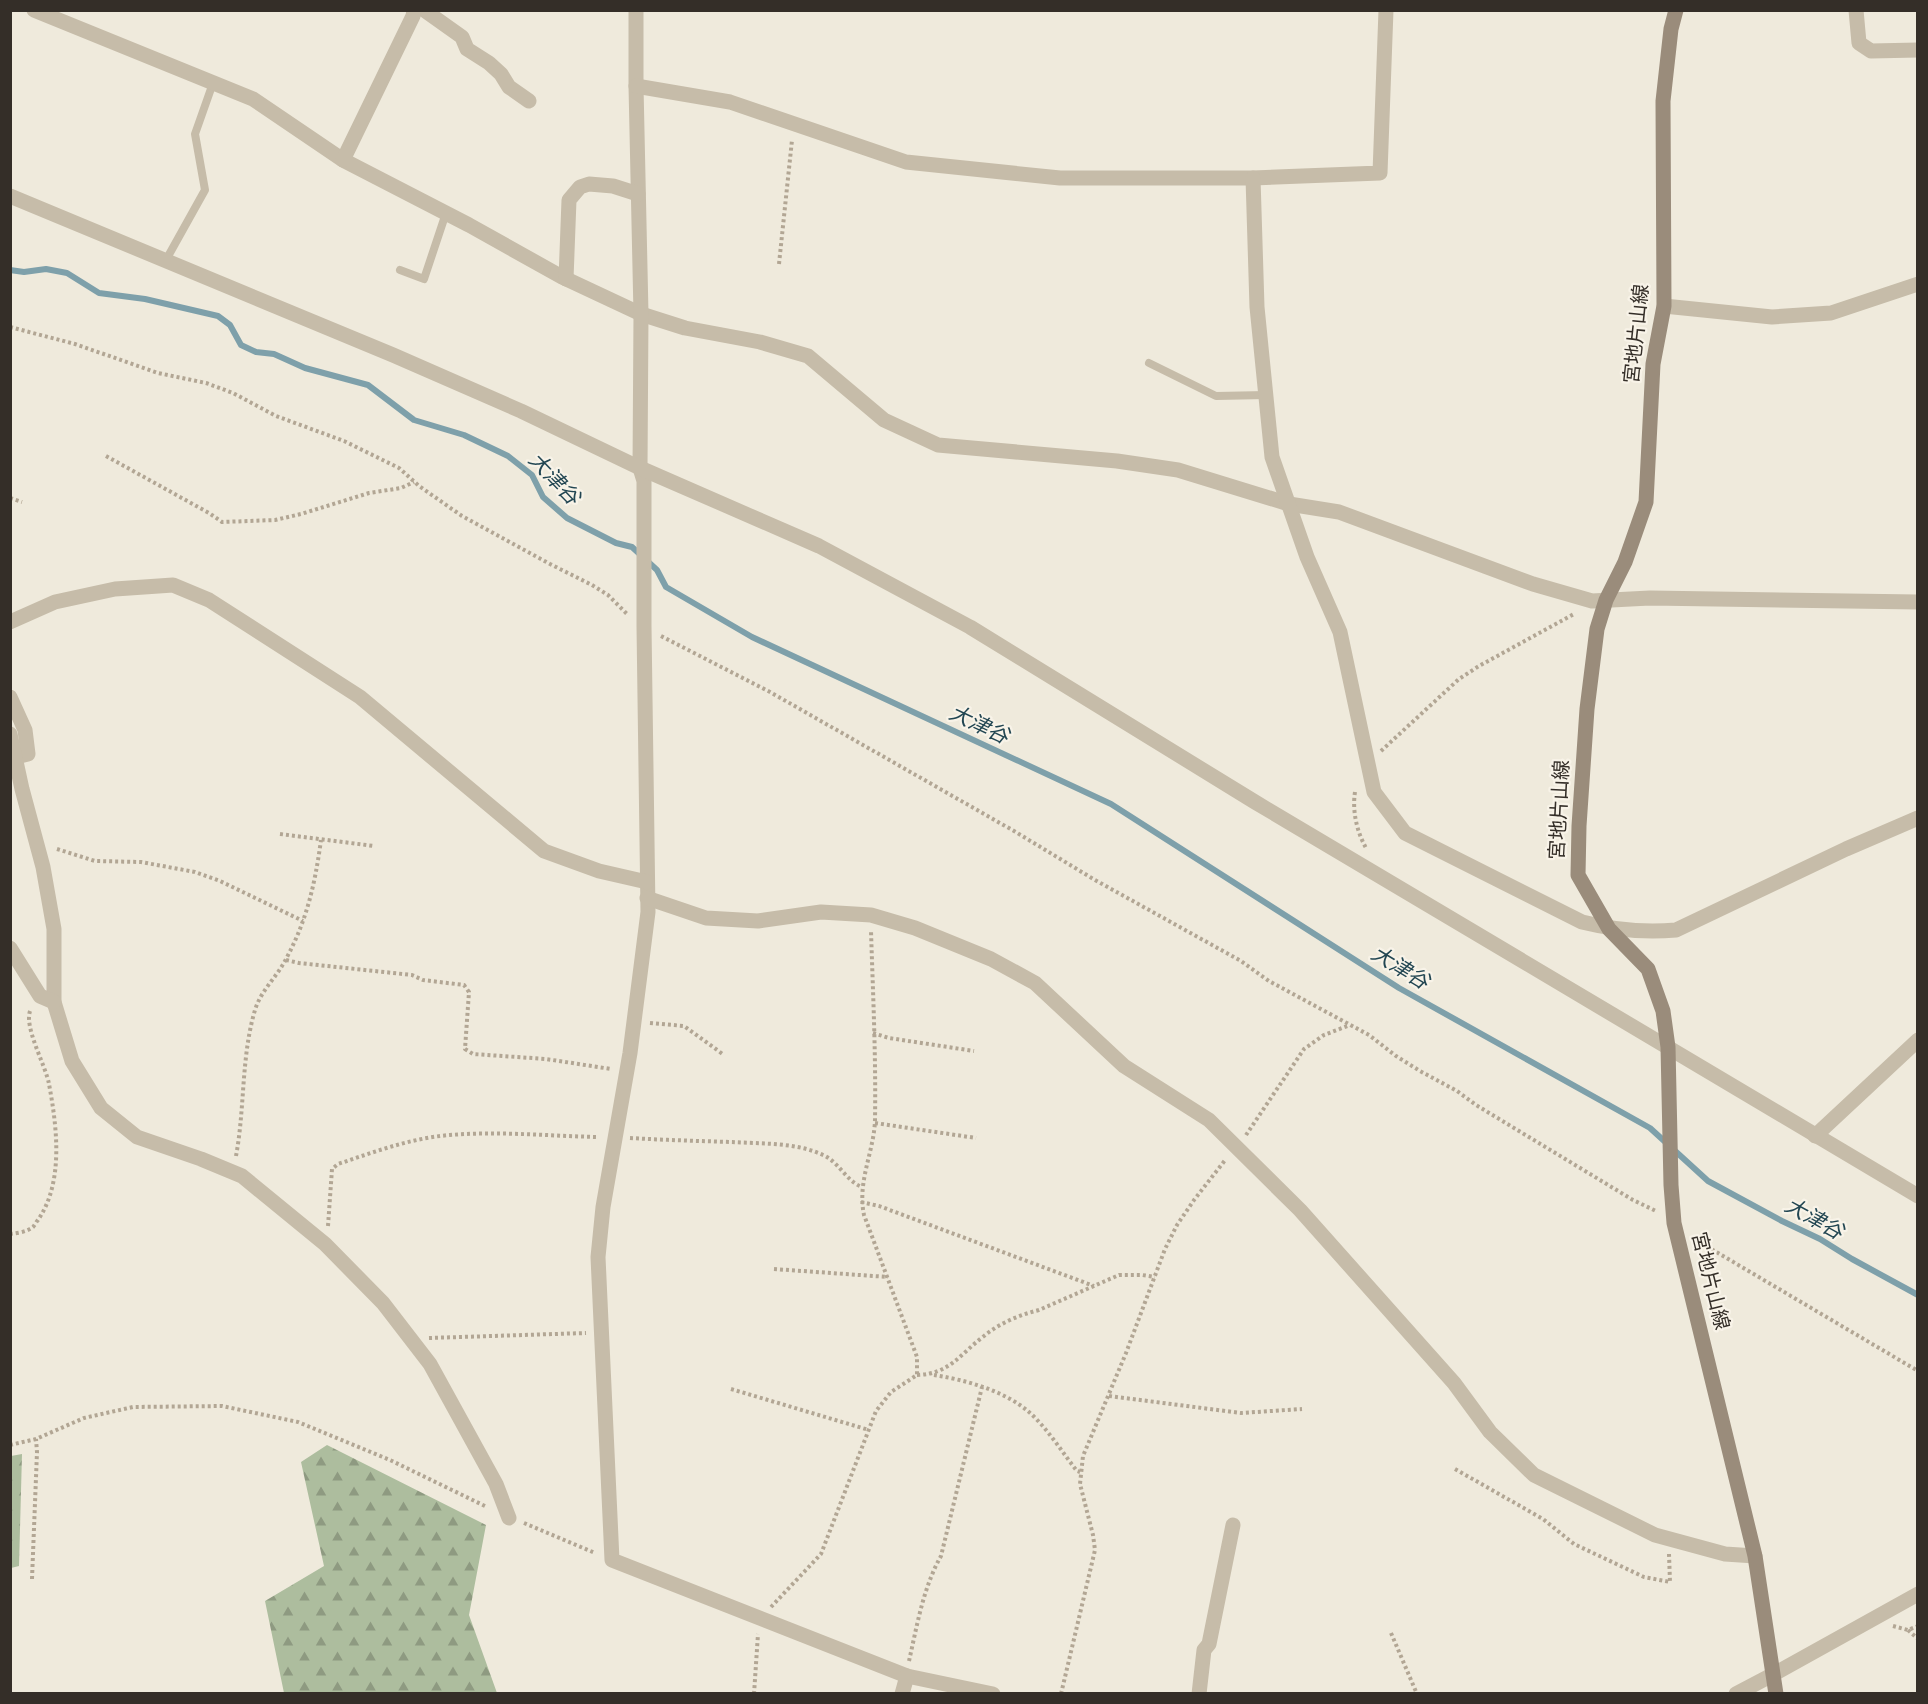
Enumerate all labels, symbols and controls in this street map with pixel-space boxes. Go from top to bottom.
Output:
street label: 宮地片山線 [1620,283,1654,385]
water label: 大津谷 [523,448,586,512]
water label: 大津谷 [945,700,1015,750]
street label: 宮地片山線 [1545,759,1575,861]
water label: 大津谷 [1367,941,1435,996]
water label: 大津谷 [1780,1193,1849,1246]
street label: 宮地片山線 [1686,1230,1734,1332]

